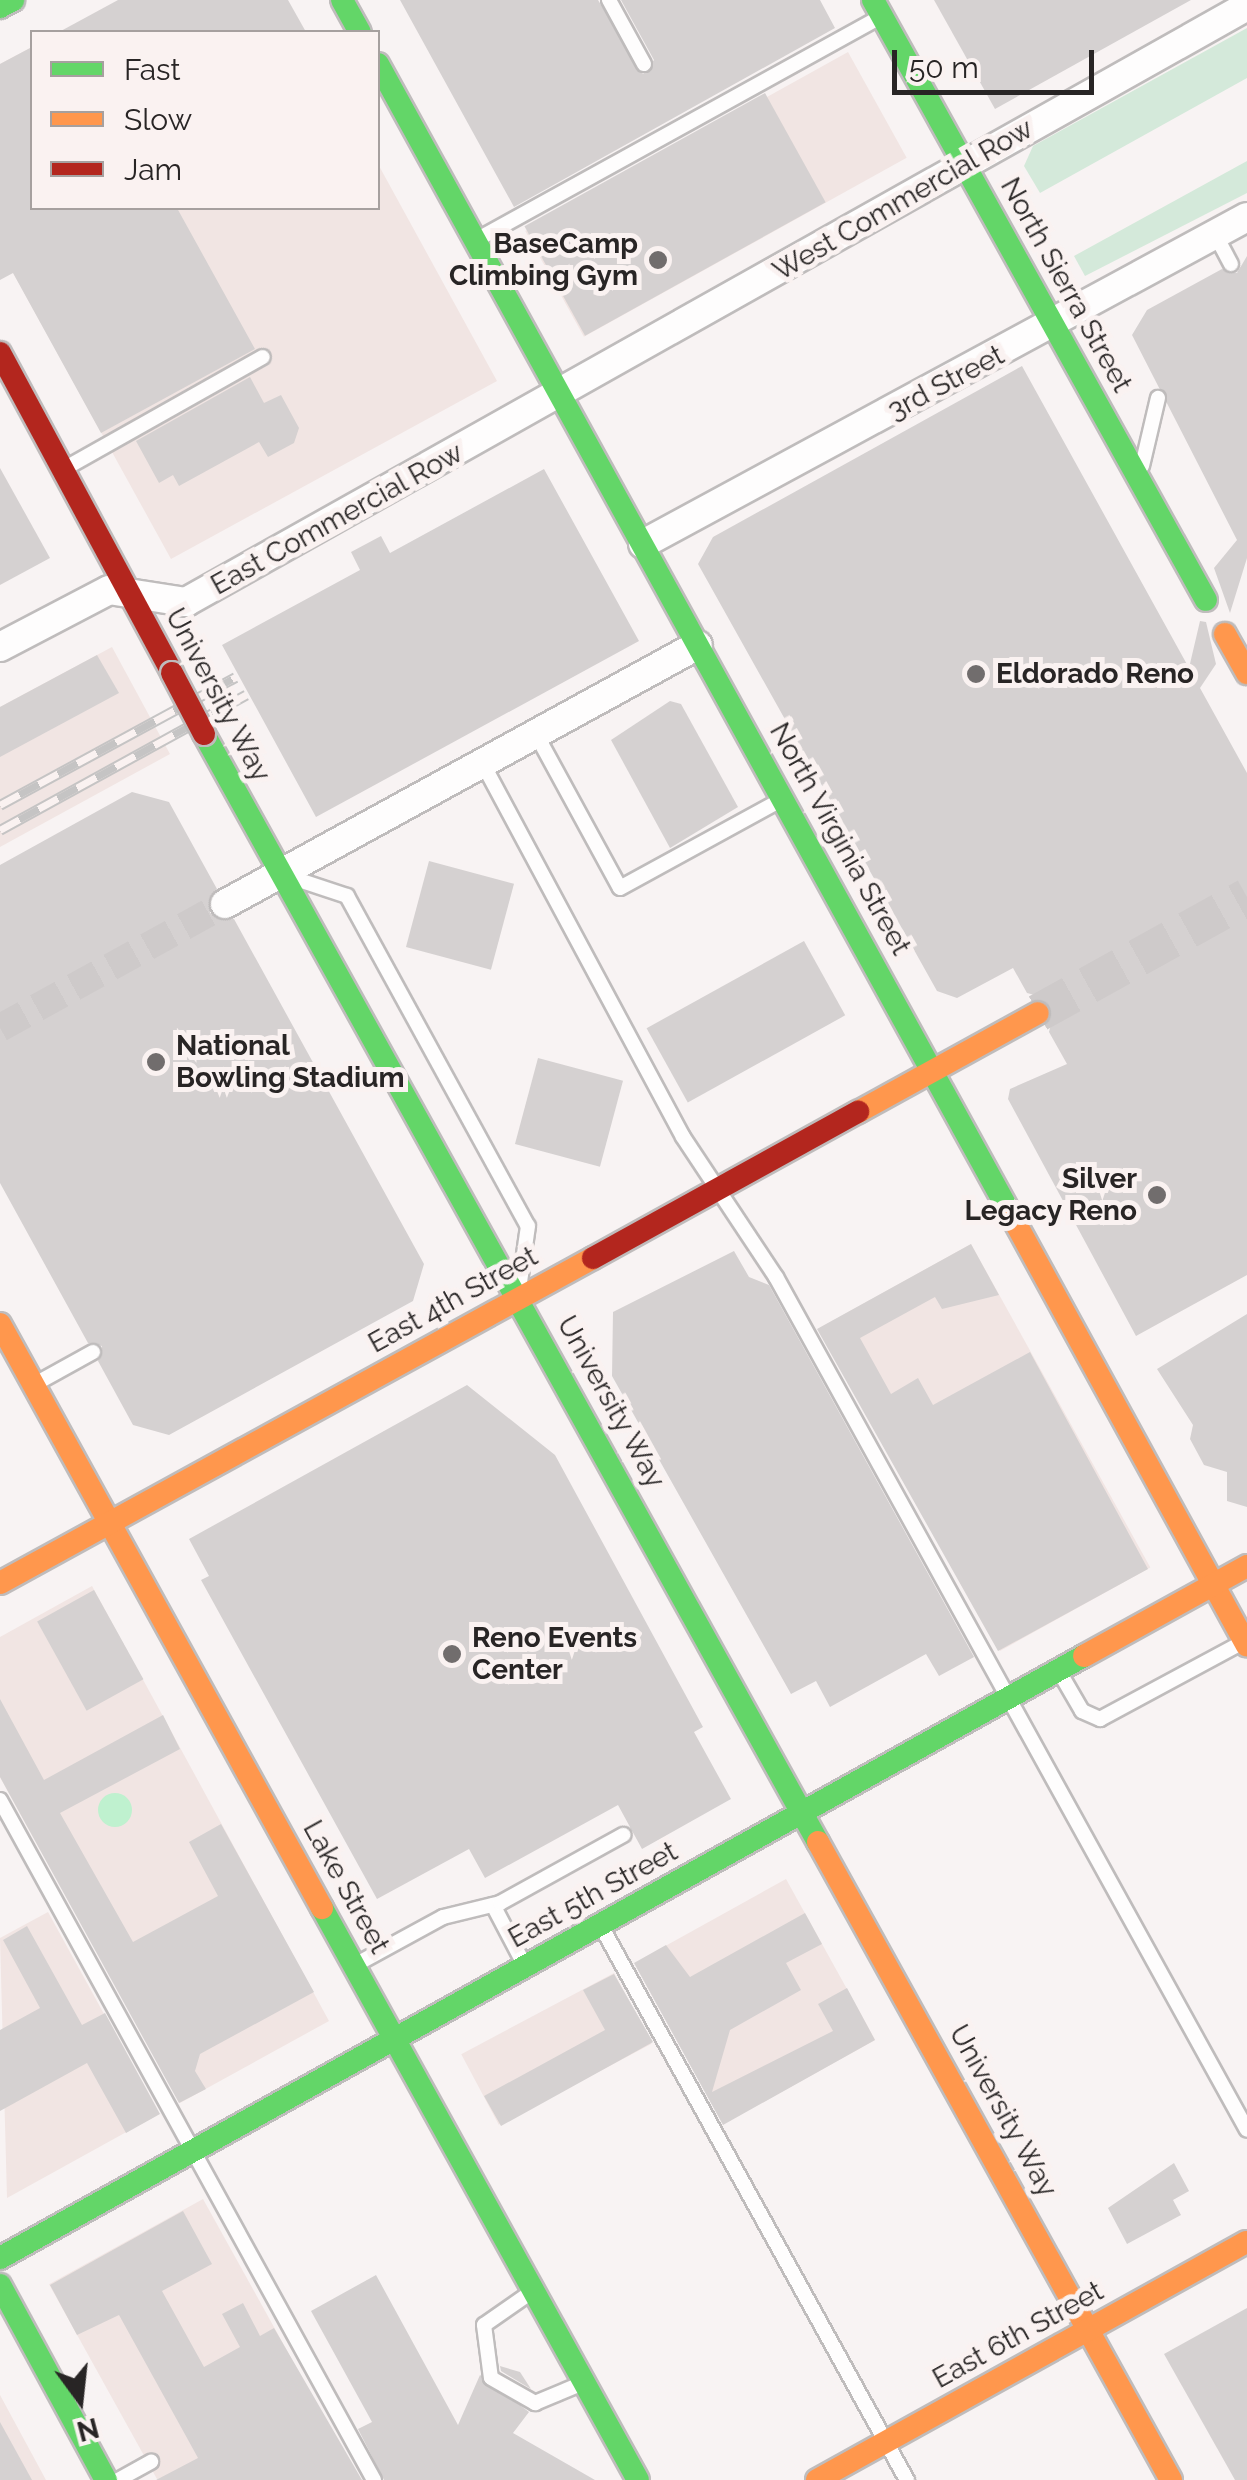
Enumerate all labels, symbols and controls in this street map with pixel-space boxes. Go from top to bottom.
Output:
legend [30,30,380,210]
scale bar [897,30,1100,92]
text: 50 m [909,50,979,85]
text: Fast [124,52,181,87]
text: Slow [124,102,192,137]
street label: West Commercial Row [767,112,1039,288]
text: Jam [124,152,182,187]
street label: North Sierra Street [993,172,1139,398]
place label: BaseCamp Climbing Gym [449,227,638,293]
marker: BaseCamp Climbing Gym [647,249,669,271]
street label: 3rd Street [882,338,1010,428]
street label: East Commercial Row [205,436,469,602]
street label: University Way [158,602,278,788]
place label: Eldorado Reno [996,657,1194,691]
marker: Eldorado Reno [965,663,987,685]
street label: North Virginia Street [762,717,918,961]
place label: National Bowling Stadium [176,1029,405,1095]
marker: National Bowling Stadium [145,1051,167,1073]
place label: Silver Legacy Reno [964,1162,1137,1228]
marker: Silver Legacy Reno [1146,1184,1168,1206]
street label: East 4th Street [363,1240,543,1360]
street label: University Way [549,1309,673,1495]
place label: Reno Events Center [472,1621,637,1687]
marker: Reno Events Center [441,1643,463,1665]
street label: Lake Street [296,1815,396,1959]
street label: East 5th Street [503,1835,683,1955]
street label: University Way [941,2018,1065,2204]
street label: East 6th Street [927,2274,1109,2396]
north arrow [30,2350,130,2450]
text: N [73,2411,102,2448]

